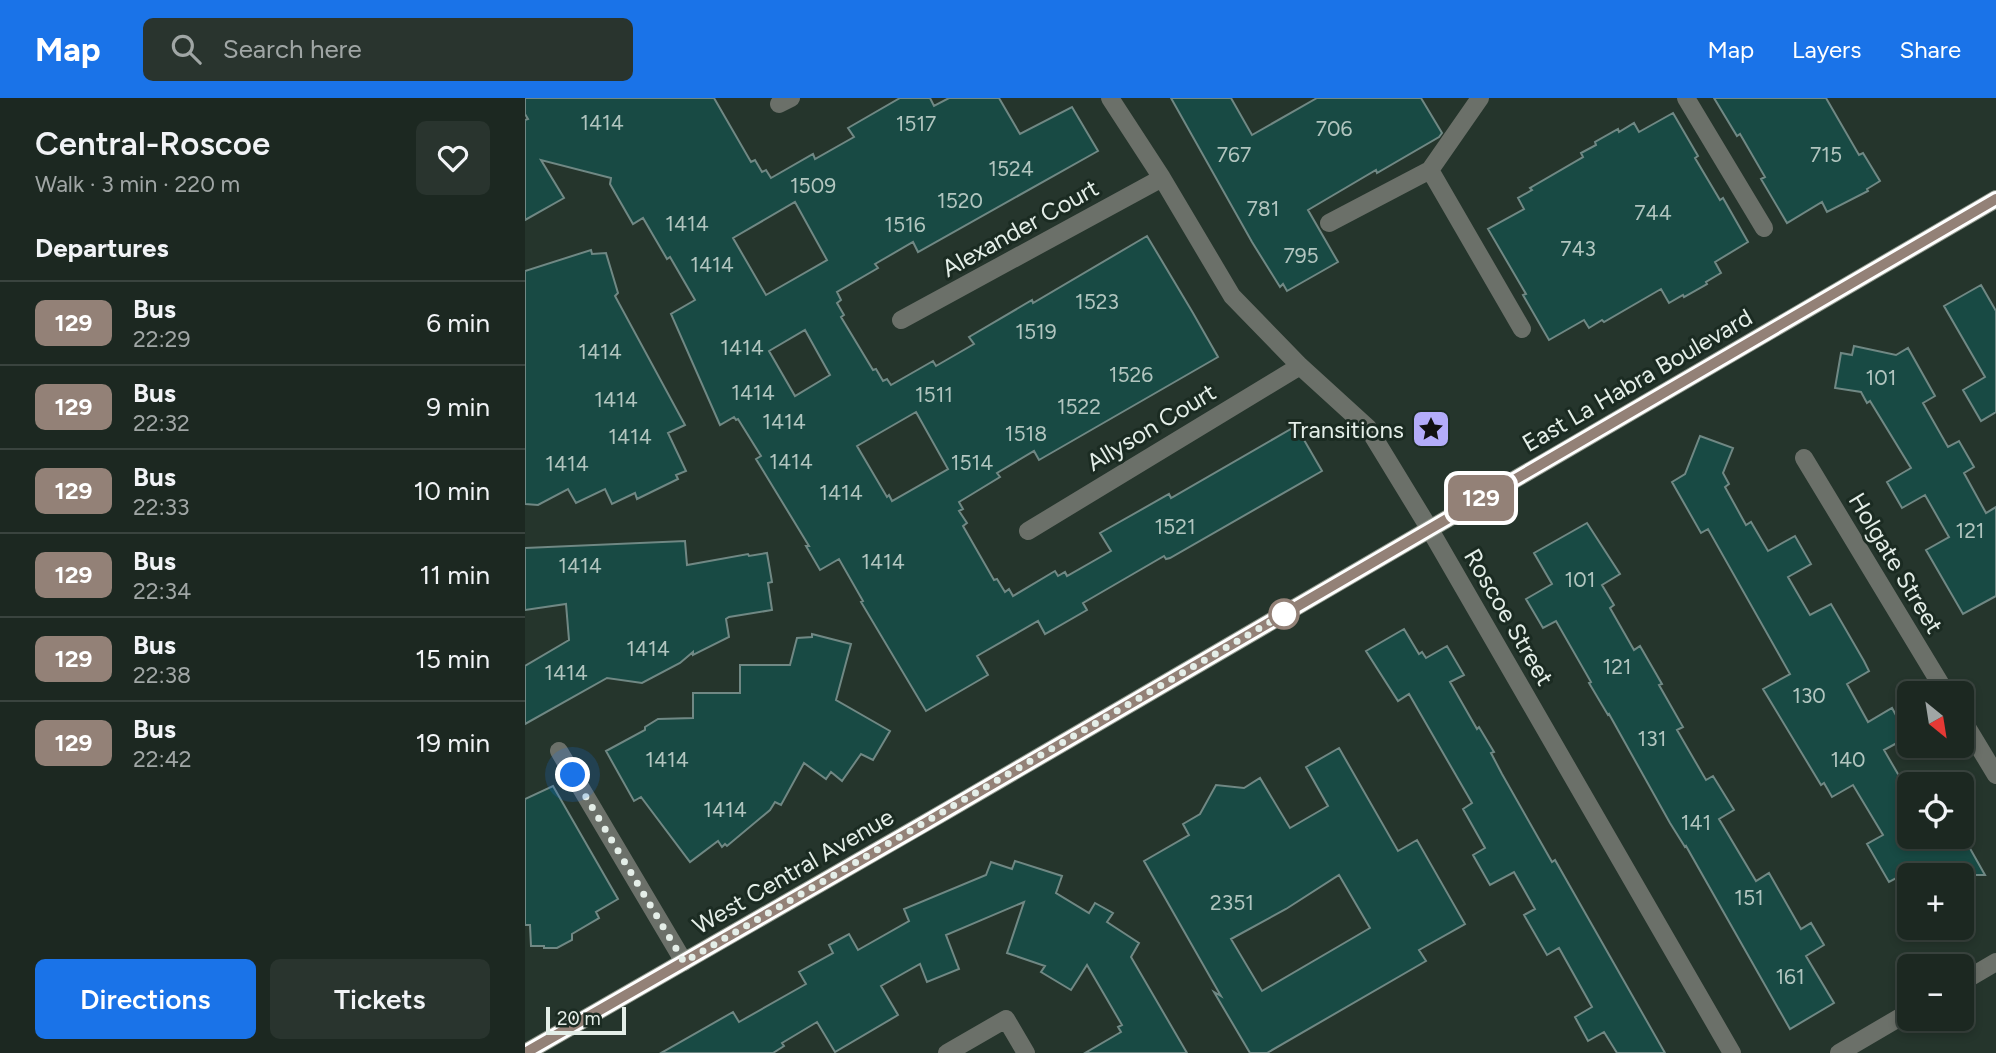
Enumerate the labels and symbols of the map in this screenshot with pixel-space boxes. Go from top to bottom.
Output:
house number: 1414 [580,110,624,135]
house number: 1517 [896,111,936,136]
house number: 706 [1316,116,1352,141]
house number: 767 [1217,142,1251,167]
house number: 715 [1810,142,1842,167]
house number: 1524 [988,156,1034,181]
house number: 1509 [790,173,836,198]
street label: Alexander Court [937,173,1103,283]
house number: 1520 [937,188,983,213]
house number: 781 [1247,196,1279,221]
house number: 744 [1634,200,1672,225]
house number: 1414 [665,211,709,236]
house number: 1516 [884,212,926,237]
house number: 743 [1560,236,1596,261]
house number: 795 [1283,243,1319,268]
house number: 1414 [690,252,734,277]
house number: 1523 [1075,289,1119,314]
street label: East La Habra Boulevard [1517,302,1757,458]
house number: 1519 [1015,319,1057,344]
house number: 1414 [720,335,764,360]
house number: 1414 [578,339,622,364]
house number: 1526 [1109,362,1153,387]
house number: 101 [1866,365,1896,390]
street label: Allyson Court [1081,377,1221,477]
house number: 1414 [731,380,775,405]
house number: 1511 [915,382,953,407]
house number: 1414 [594,387,638,412]
house number: 1522 [1057,394,1101,419]
place icon: Transitions [1410,408,1452,450]
house number: 1414 [762,409,806,434]
place label: Transitions [1288,415,1404,444]
house number: 1518 [1005,421,1047,446]
house number: 1414 [608,424,652,449]
house number: 1414 [769,449,813,474]
house number: 1514 [951,450,993,475]
house number: 1414 [545,451,589,476]
line badge: 129 [1441,475,1521,521]
house number: 1414 [819,480,863,505]
street label: Holgate Street [1843,487,1949,639]
house number: 1521 [1154,514,1196,539]
house number: 121 [1955,518,1985,543]
street label: Roscoe Street [1458,543,1560,691]
house number: 1414 [861,549,905,574]
house number: 1414 [558,553,602,578]
house number: 101 [1565,567,1595,592]
unlabelled marker [1269,599,1299,629]
house number: 1414 [626,636,670,661]
house number: 121 [1602,654,1632,679]
house number: 1414 [544,660,588,685]
north arrow [1897,681,1974,758]
house number: 130 [1792,683,1826,708]
house number: 131 [1638,726,1666,751]
house number: 1414 [645,747,689,772]
house number: 140 [1830,747,1866,772]
your location [555,757,590,792]
house number: 1414 [703,797,747,822]
street label: West Central Avenue [687,802,899,940]
house number: 141 [1681,810,1711,835]
house number: 151 [1734,885,1764,910]
house number: 2351 [1210,890,1254,915]
house number: 161 [1775,964,1805,989]
scale bar [546,1004,627,1036]

